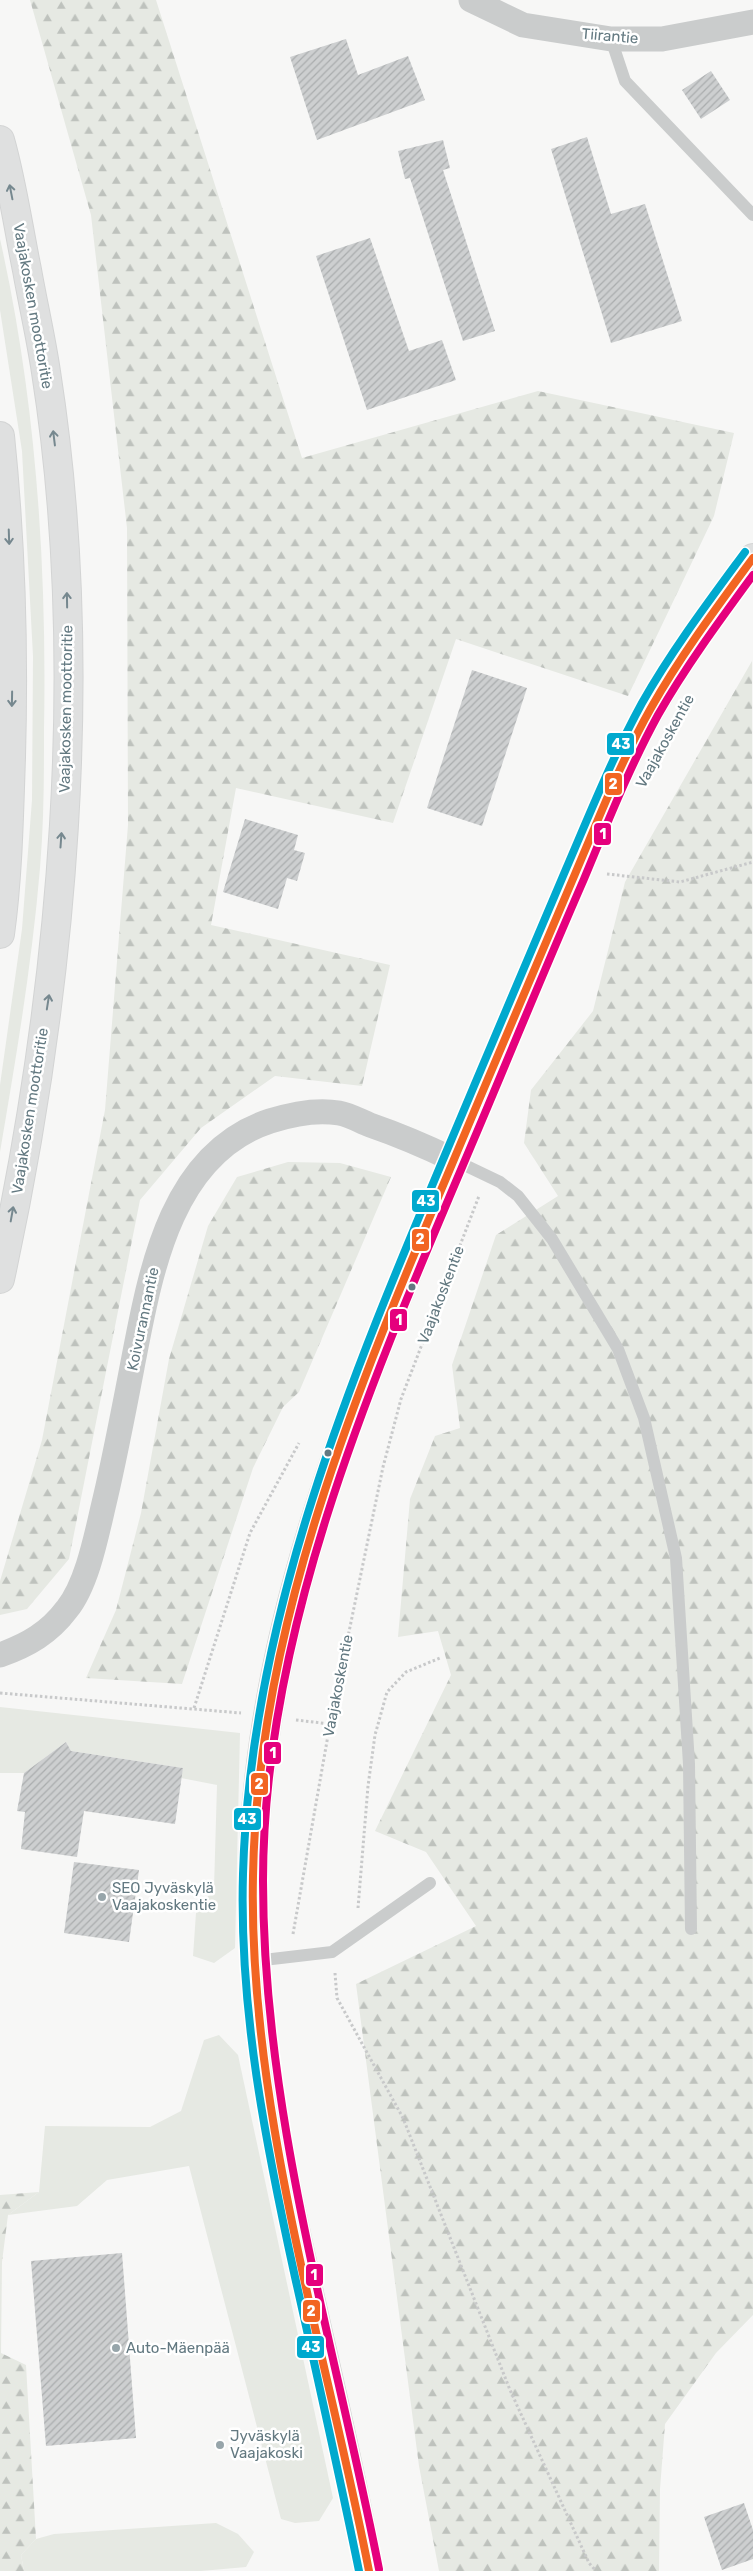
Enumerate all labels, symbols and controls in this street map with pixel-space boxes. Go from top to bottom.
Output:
street label: Tiirantie [581,25,639,47]
one-way arrow [6,184,16,200]
street label: Vaajakosken moottoritie [10,222,56,390]
one-way arrow [49,430,59,446]
one-way arrow [5,528,14,544]
one-way arrow [62,592,72,608]
street label: Vaajakosken moottoritie [56,625,76,793]
one-way arrow [8,691,17,707]
street label: Vaajakoskentie [632,691,698,791]
line badge: 43 [606,732,635,756]
text: 43 [612,736,630,753]
line badge: 2 [604,772,623,796]
text: 2 [608,776,618,793]
line badge: 1 [593,822,612,846]
text: 1 [600,826,607,843]
one-way arrow [57,832,66,848]
one-way arrow [43,994,53,1010]
street label: Vaajakosken moottoritie [8,1027,52,1195]
line badge: 43 [411,1189,440,1213]
text: 43 [417,1193,435,1210]
one-way arrow [8,1206,18,1222]
line badge: 2 [411,1228,430,1252]
text: 2 [415,1231,425,1248]
street label: Vaajakoskentie [414,1243,468,1347]
street label: Koivurannantie [123,1266,163,1372]
unlabelled marker [407,1282,417,1292]
line badge: 1 [389,1308,408,1332]
text: 1 [396,1312,403,1329]
unlabelled marker [323,1448,333,1458]
street label: Vaajakoskentie [319,1633,357,1739]
line badge: 1 [263,1741,282,1765]
text: 1 [270,1745,277,1762]
line badge: 2 [250,1772,269,1796]
text: 2 [254,1776,264,1793]
line badge: 43 [233,1807,262,1831]
text: 43 [238,1811,256,1828]
place label: SEO Jyväskylä Vaajakoskentie [112,1879,216,1914]
marker: SEO Jyväskylä Vaajakoskentie [96,1891,108,1903]
line badge: 1 [305,2263,324,2287]
text: 1 [311,2267,318,2284]
line badge: 2 [302,2299,321,2323]
text: 2 [306,2303,316,2320]
line badge: 43 [296,2335,325,2359]
place label: Auto-Mäenpää [126,2339,230,2357]
text: 43 [302,2339,320,2356]
marker: Auto-Mäenpää [110,2342,122,2354]
place label: Jyväskylä Vaajakoski [230,2427,303,2462]
marker: Jyväskylä Vaajakoski [214,2439,226,2451]

